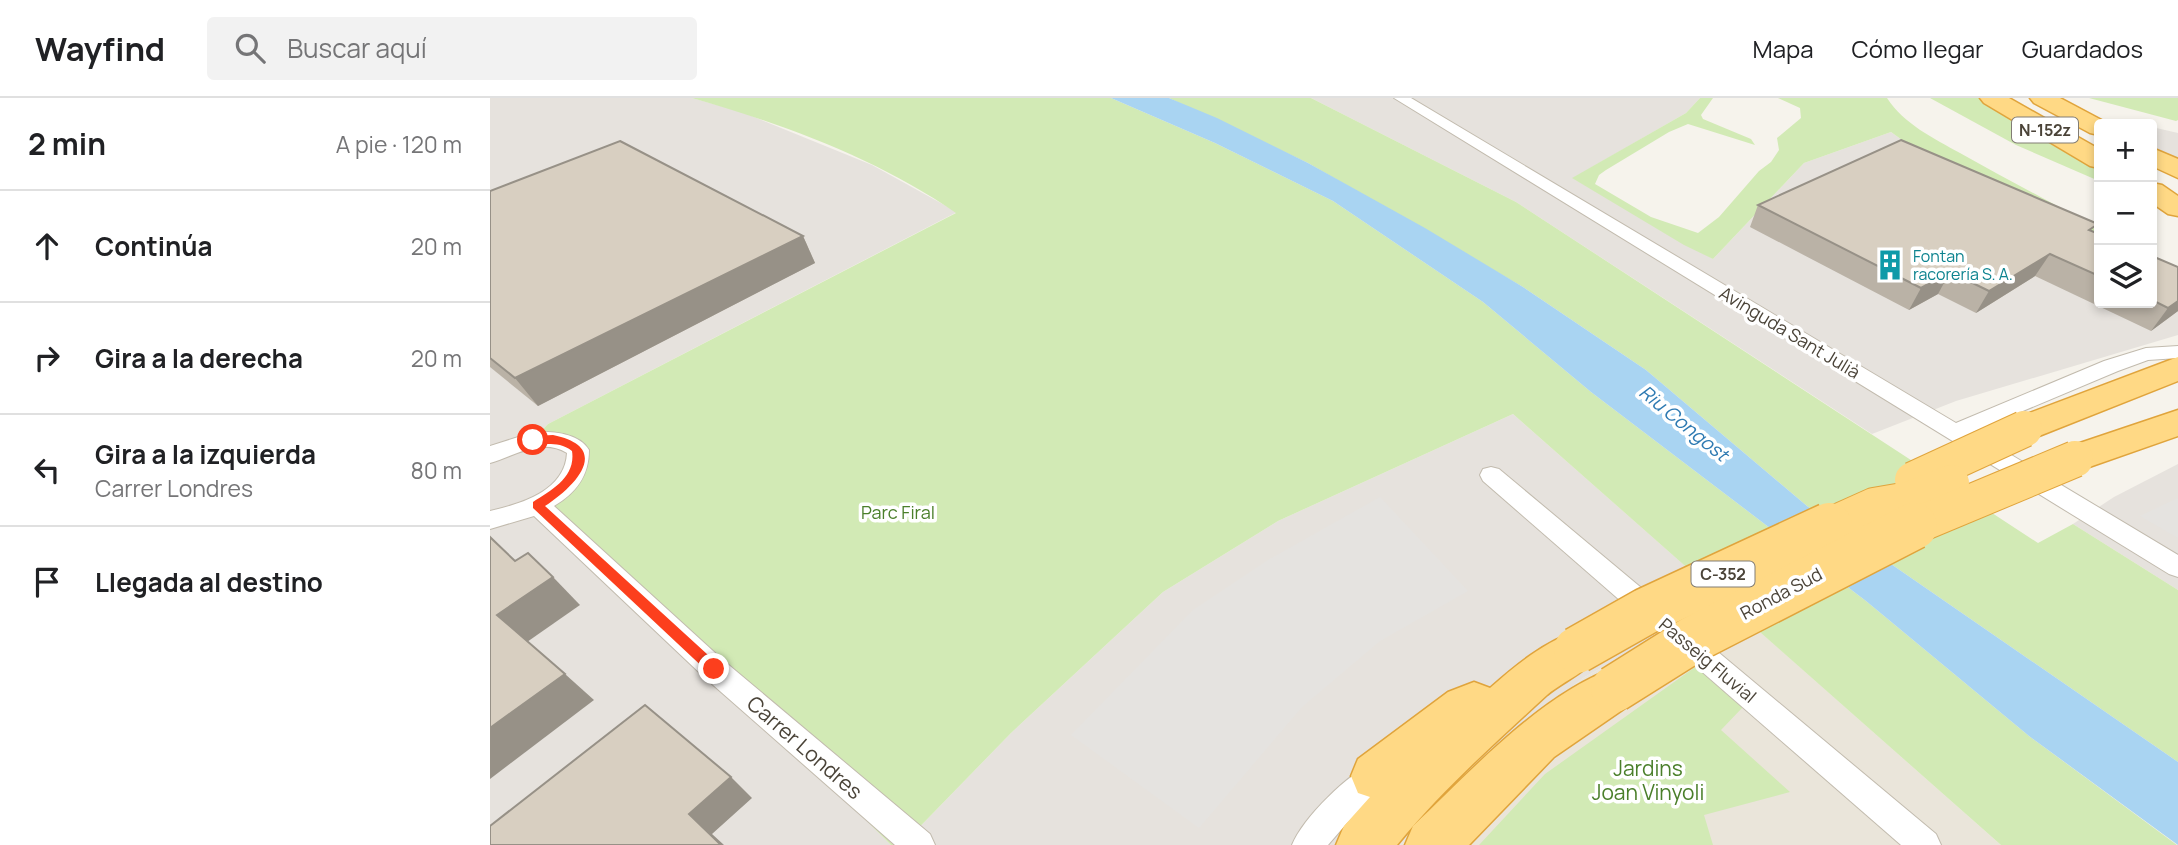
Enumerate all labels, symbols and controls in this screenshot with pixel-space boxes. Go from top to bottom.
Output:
search box [207,17,697,80]
text: Wayfind [35,26,165,71]
icon: search [231,29,269,67]
text: Buscar aquí [287,30,427,66]
text: Mapa [1753,32,1814,65]
text: Cómo llegar [1852,32,1984,65]
text: Guardados [2022,32,2143,65]
road number: N-152z [2012,118,2078,142]
map controls [2094,119,2157,308]
button: + [2094,119,2157,182]
text: 2 min [28,123,106,164]
text: A pie · 120 m [336,128,462,160]
button: − [2094,182,2157,245]
icon: ahead [28,227,66,265]
text: Continúa [95,228,213,264]
text: 20 m [411,230,462,262]
place label: Fontan racorería S. A. [1913,245,2013,285]
button: layers [2094,245,2157,308]
building icon: Fontan racorería S. A. [1873,248,1907,282]
street label: Avinguda Sant Julià [1715,280,1865,384]
icon: right [28,339,66,377]
text: Gira a la derecha [95,340,303,376]
text: 20 m [411,342,462,374]
water label: Riu Congost [1634,379,1736,468]
route start [517,424,548,455]
text: Gira a la izquierda [95,436,316,472]
icon: left [28,451,66,489]
text: 80 m [411,454,462,486]
text: Carrer Londres [95,472,253,504]
park label: Parc Firal [861,500,935,524]
road number: C-352 [1692,561,1754,587]
street label: Ronda Sud [1736,561,1826,625]
icon: arrive [28,563,66,601]
text: Llegada al destino [95,564,323,600]
street label: Passeig Fluvial [1654,612,1762,708]
route end [698,653,729,684]
street label: Carrer Londres [741,689,869,805]
park label: Jardins Joan Vinyoli [1592,754,1704,806]

